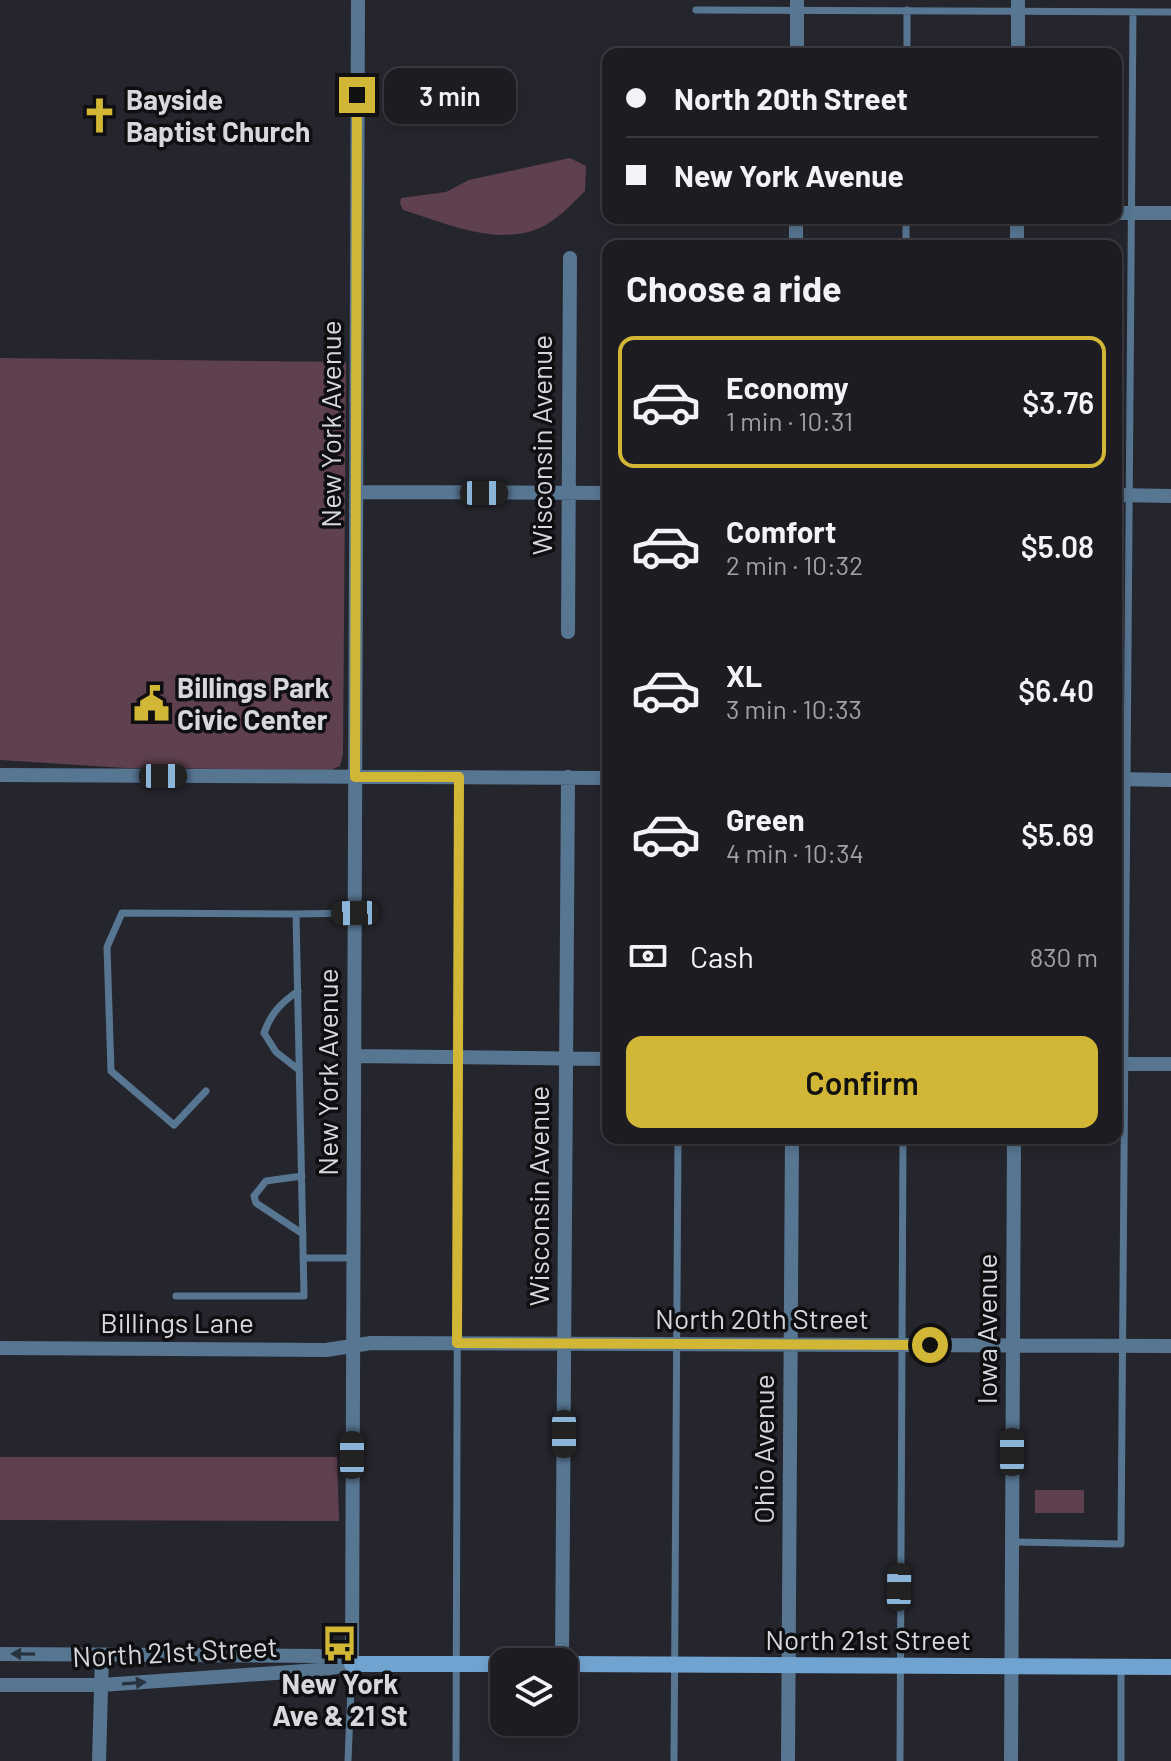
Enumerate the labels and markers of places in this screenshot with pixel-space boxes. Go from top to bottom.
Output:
place label: Bayside Baptist Church [126,82,310,148]
church icon: Bayside Baptist Church [81,97,119,135]
place label: Billings Park Civic Center [177,670,330,736]
public building icon: Billings Park Civic Center [132,685,170,723]
bus stop icon: New York Ave & 21 St [321,1625,359,1663]
place label: New York Ave & 21 St [272,1666,408,1732]

